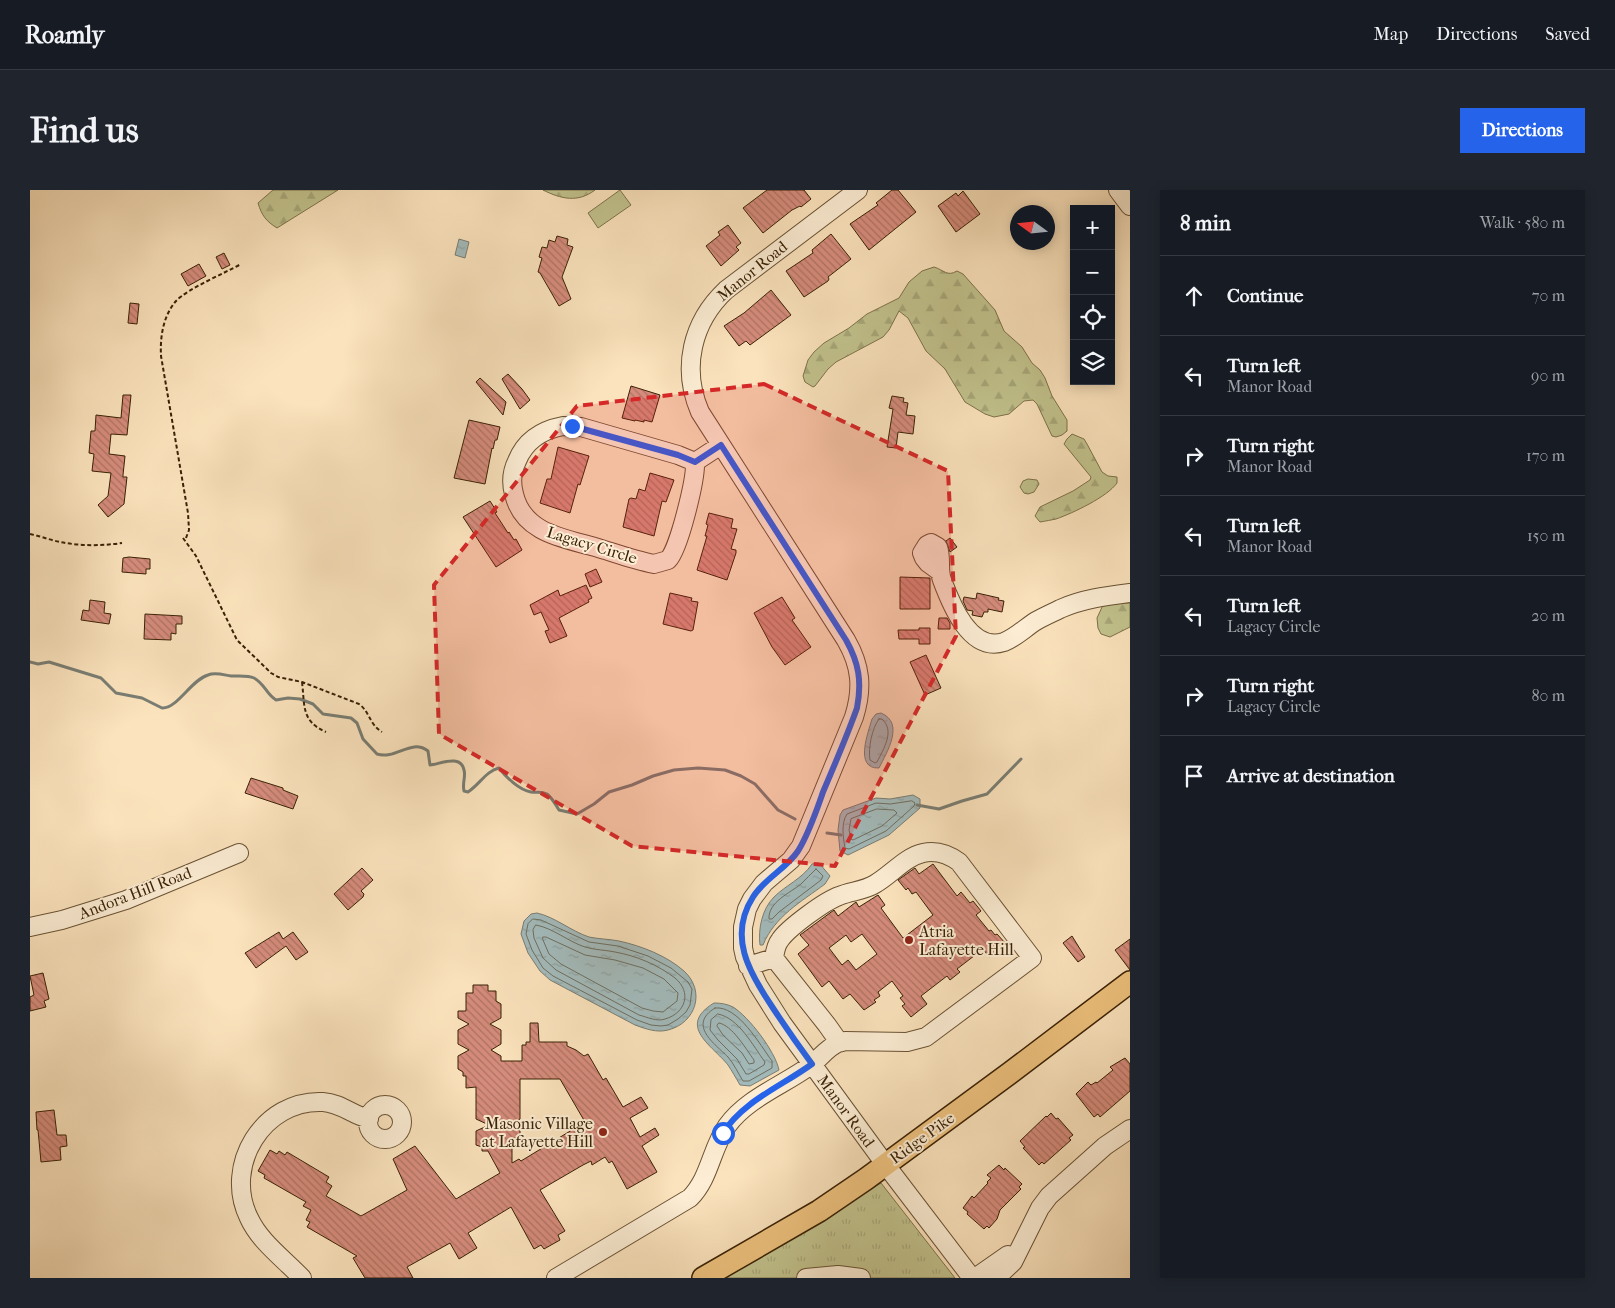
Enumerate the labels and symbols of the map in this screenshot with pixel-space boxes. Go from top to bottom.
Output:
north arrow [1010,205,1055,250]
street label: Manor Road [713,237,791,305]
route end [561,415,584,438]
street label: Lagacy Circle [545,522,639,568]
street label: Andora Hill Road [75,863,194,924]
place label: Atria Lafayette Hill [918,922,1014,959]
marker: Atria Lafayette Hill [903,934,915,946]
street label: Manor Road [813,1071,879,1151]
street label: Ridge Pike [886,1108,958,1168]
place label: Masonic Village at Lafayette Hill [482,1114,594,1151]
route start [712,1122,735,1145]
marker: Masonic Village at Lafayette Hill [597,1126,609,1138]

